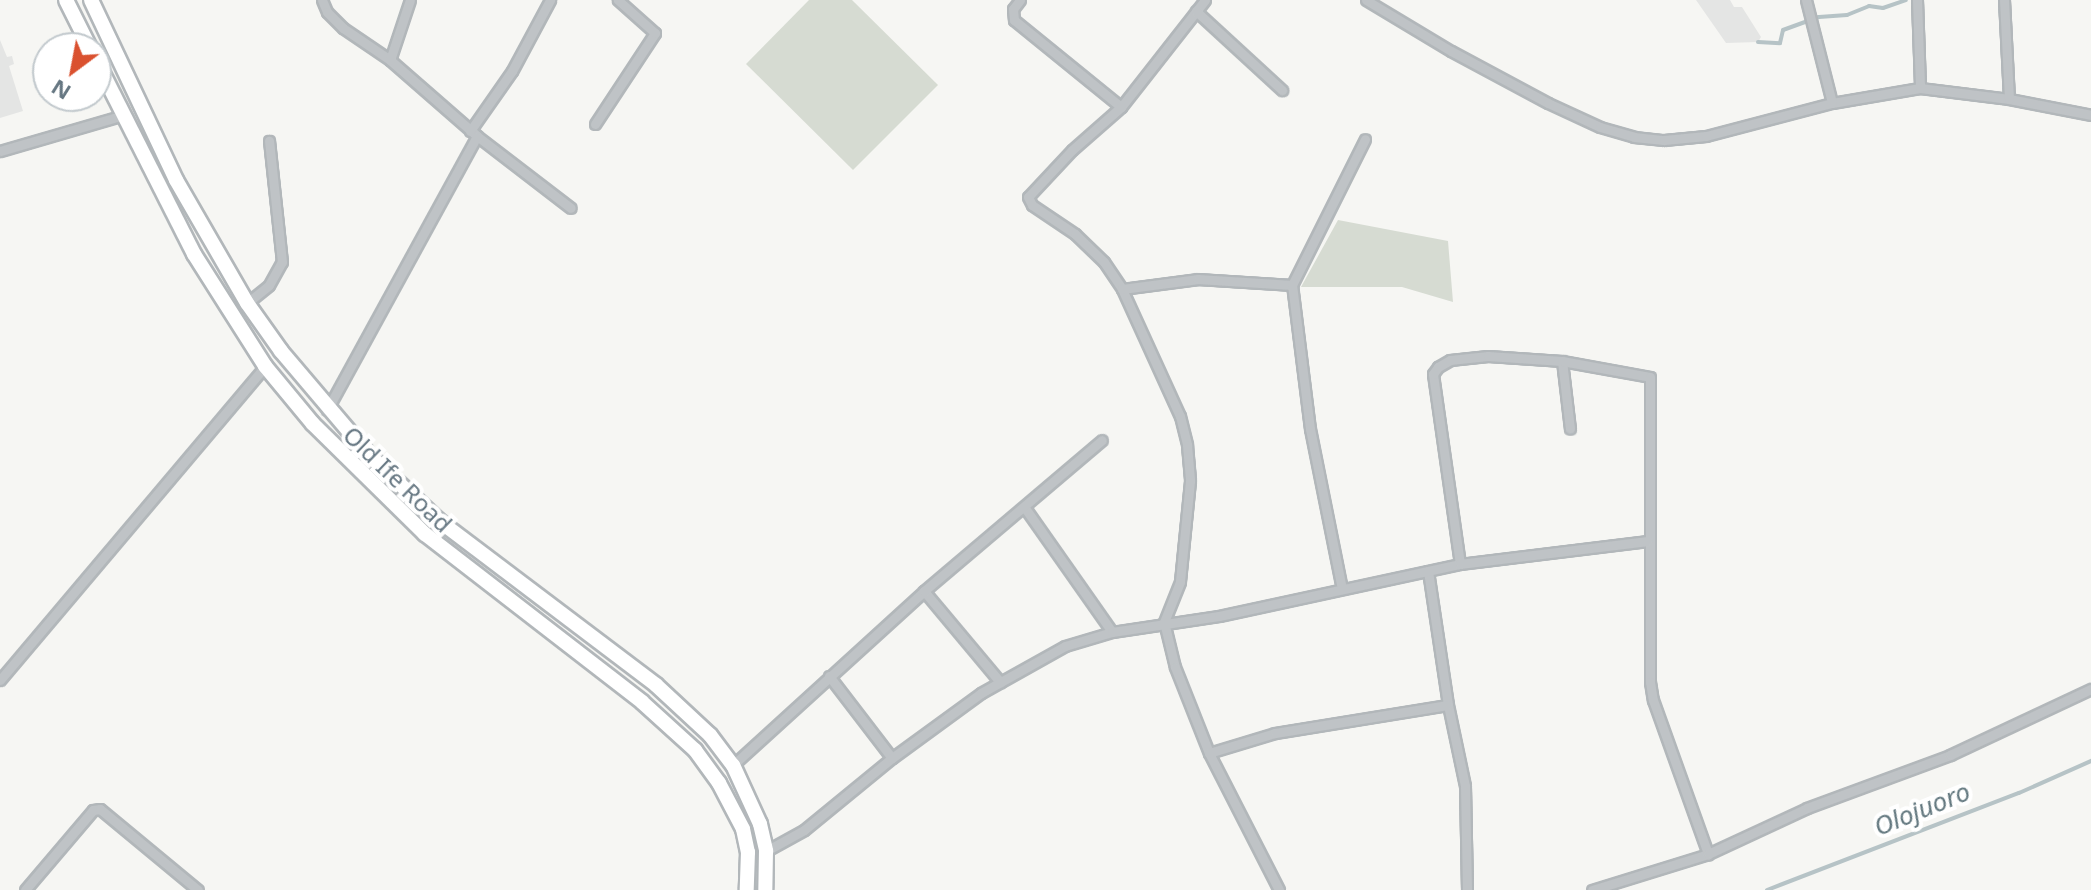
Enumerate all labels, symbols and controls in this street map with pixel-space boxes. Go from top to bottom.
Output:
north arrow [32,32,112,112]
text: N [45,73,76,108]
street label: Old Ife Road [338,420,458,538]
water label: Olojuoro [1869,776,1975,842]

